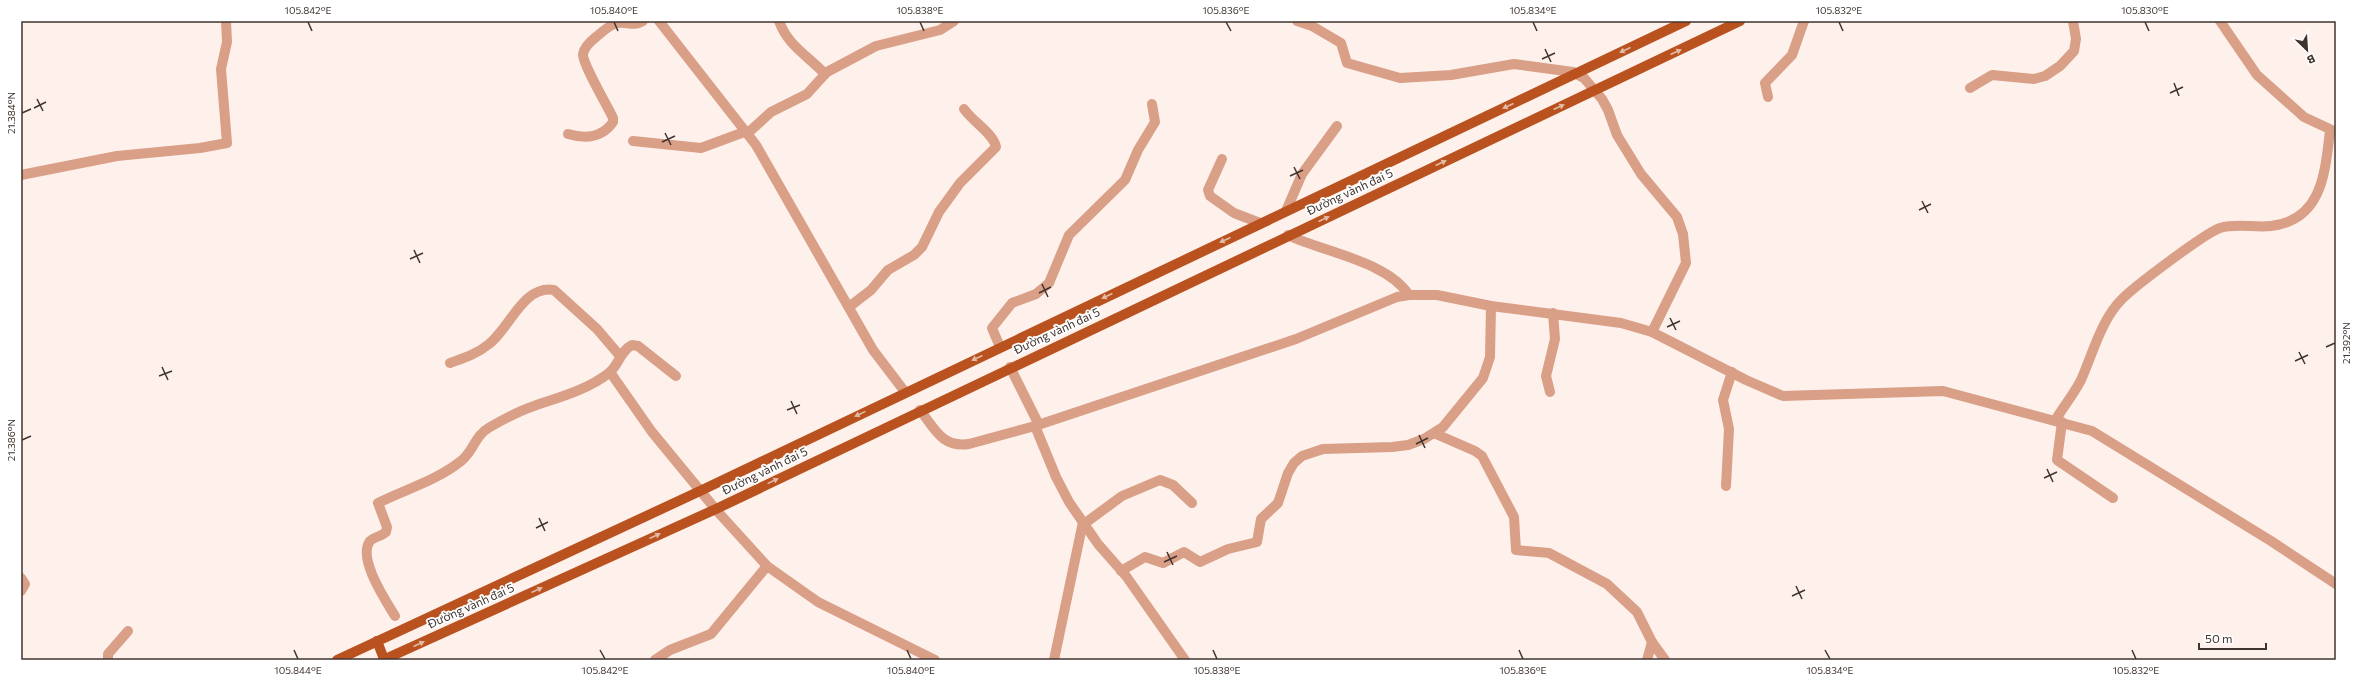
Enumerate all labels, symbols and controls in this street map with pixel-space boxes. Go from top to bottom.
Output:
text: 105.842°E [285,4,331,16]
text: 105.840°E [590,4,638,16]
text: 105.838°E [897,4,944,16]
text: 105.836°E [1203,4,1250,16]
text: 105.834°E [1510,4,1557,16]
text: 105.832°E [1816,4,1862,16]
text: 105.830°E [2121,4,2169,16]
north arrow [2287,30,2327,70]
one-way arrow [1619,47,1631,53]
one-way arrow [1670,49,1682,55]
text: B [2305,52,2317,67]
text: 21.384°N [5,92,17,134]
one-way arrow [1502,103,1513,109]
one-way arrow [1553,104,1564,110]
one-way arrow [1435,160,1447,166]
street label: Đường vành đai 5 [1303,165,1395,218]
one-way arrow [1318,216,1329,222]
one-way arrow [1219,237,1230,243]
one-way arrow [1102,293,1113,299]
street label: Đường vành đai 5 [1010,304,1102,357]
text: 21.392°N [2340,322,2352,364]
one-way arrow [972,355,983,361]
one-way arrow [854,411,866,417]
text: 21.386°N [5,419,17,461]
street label: Đường vành đai 5 [719,443,810,497]
one-way arrow [767,478,779,484]
one-way arrow [650,533,662,539]
street label: Đường vành đai 5 [424,580,516,631]
one-way arrow [531,587,543,593]
scale bar [2199,625,2266,651]
text: 50 m [2205,631,2233,645]
one-way arrow [413,641,424,647]
text: 105.844°E [274,664,322,676]
text: 105.842°E [582,664,628,676]
text: 105.840°E [887,664,935,676]
text: 105.838°E [1194,664,1241,676]
text: 105.836°E [1500,664,1547,676]
text: 105.834°E [1807,664,1854,676]
text: 105.832°E [2113,664,2159,676]

